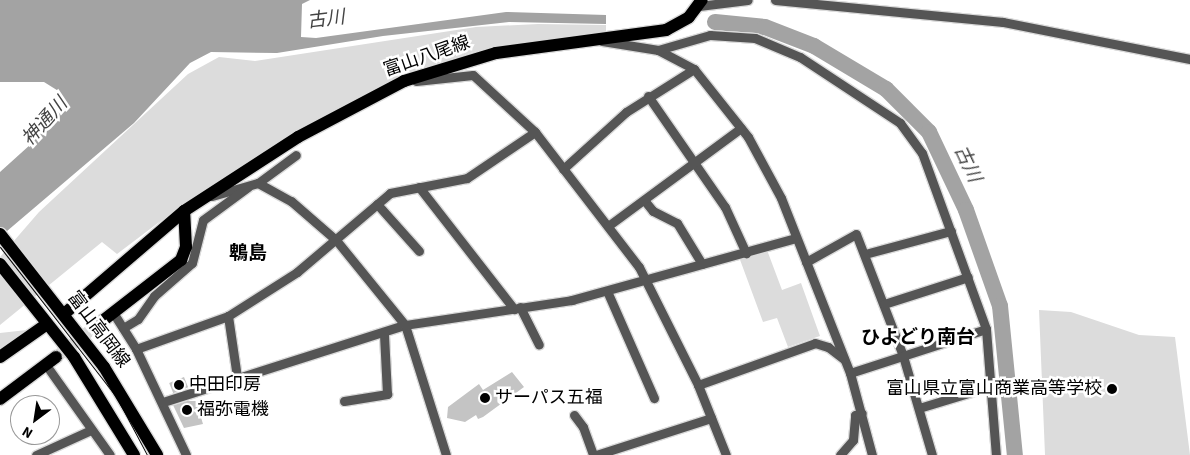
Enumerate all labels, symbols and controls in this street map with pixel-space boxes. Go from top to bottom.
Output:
water label: 古川 [306,6,346,34]
street label: 富山八尾線 [381,32,473,82]
water label: 神通川 [17,93,73,151]
water label: 古川 [949,142,985,186]
district label: 鵯島 [229,243,267,265]
street label: 富山高岡線 [62,288,134,372]
district label: ひよどり南台 [861,327,975,349]
place label: 中田印房 [189,374,261,396]
place label: 富山県立富山商業高等学校 [886,378,1102,400]
marker: 中田印房 [173,379,185,391]
marker: 富山県立富山商業高等学校 [1106,383,1118,395]
place label: サーパス五福 [495,387,603,409]
marker: サーパス五福 [479,392,491,404]
north arrow [10,395,60,445]
place label: 福弥電機 [197,399,269,421]
marker: 福弥電機 [181,404,193,416]
text: N [19,421,37,443]

